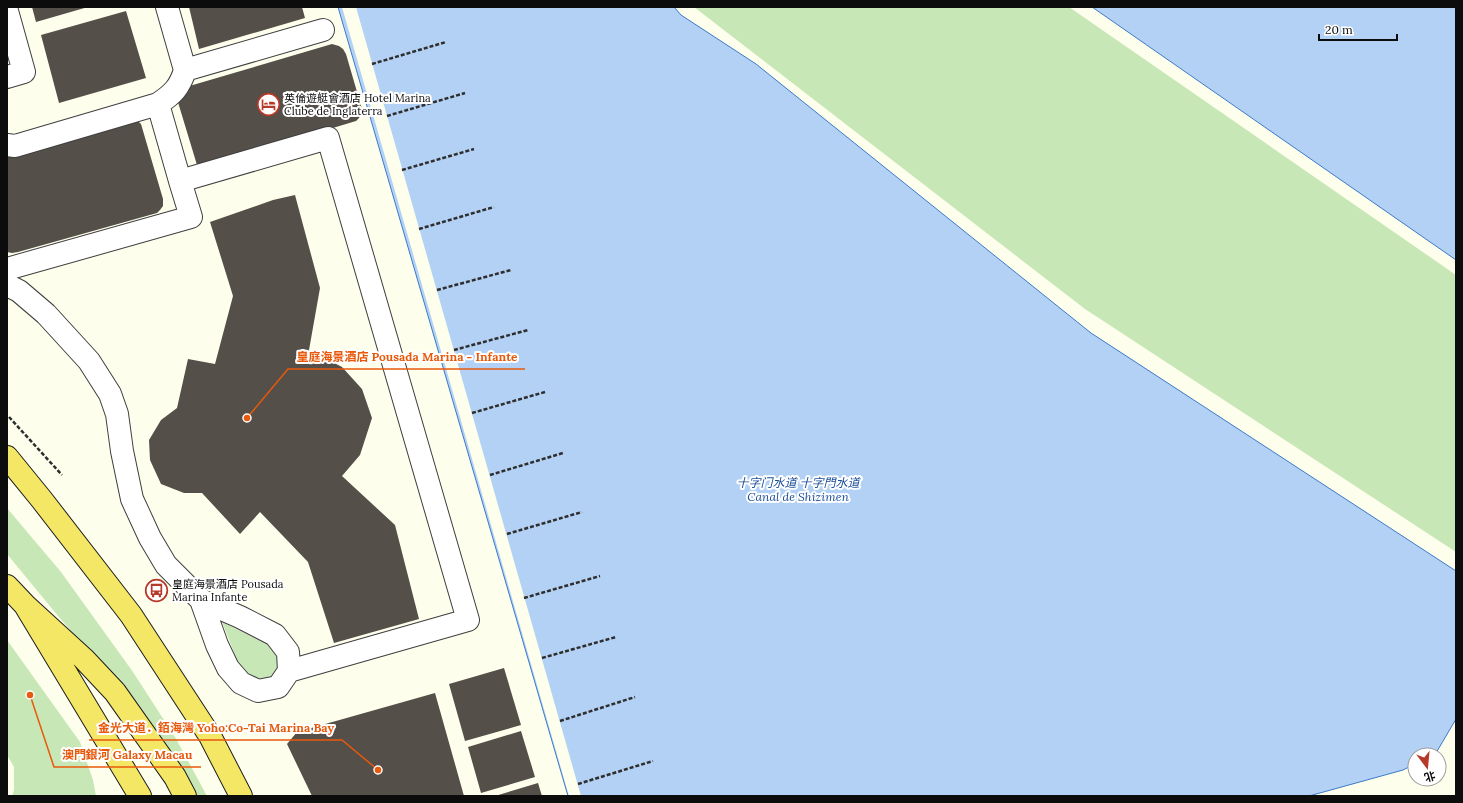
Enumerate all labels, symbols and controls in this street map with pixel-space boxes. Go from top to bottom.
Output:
scale bar [1319,16,1397,42]
text: 20 m [1325,22,1353,37]
hotel icon: 英倫遊艇會酒店 Hotel Marina Clube de Inglaterra [256,91,282,117]
place label: 英倫遊艇會酒店 Hotel Marina Clube de Inglaterra [284,91,431,118]
callout: 皇庭海景酒店 Pousada Marina - Infante [288,345,525,369]
text: 皇庭海景酒店 Pousada Marina - Infante [296,349,518,364]
water label: 十字门水道 十字門水道 Canal de Shizimen [736,475,862,504]
bus stop icon: 皇庭海景酒店 Pousada Marina Infante [144,577,170,603]
place label: 皇庭海景酒店 Pousada Marina Infante [172,577,284,604]
callout: 金光大道．銆海灣 Yoho:Co-Tai Marina Bay [89,716,342,740]
text: 金光大道．銆海灣 Yoho:Co-Tai Marina Bay [98,720,334,735]
callout: 澳門銀河 Galaxy Macau [54,743,201,767]
text: 澳門銀河 Galaxy Macau [62,747,193,762]
north arrow [1407,747,1447,787]
text: 北 [1423,768,1437,785]

